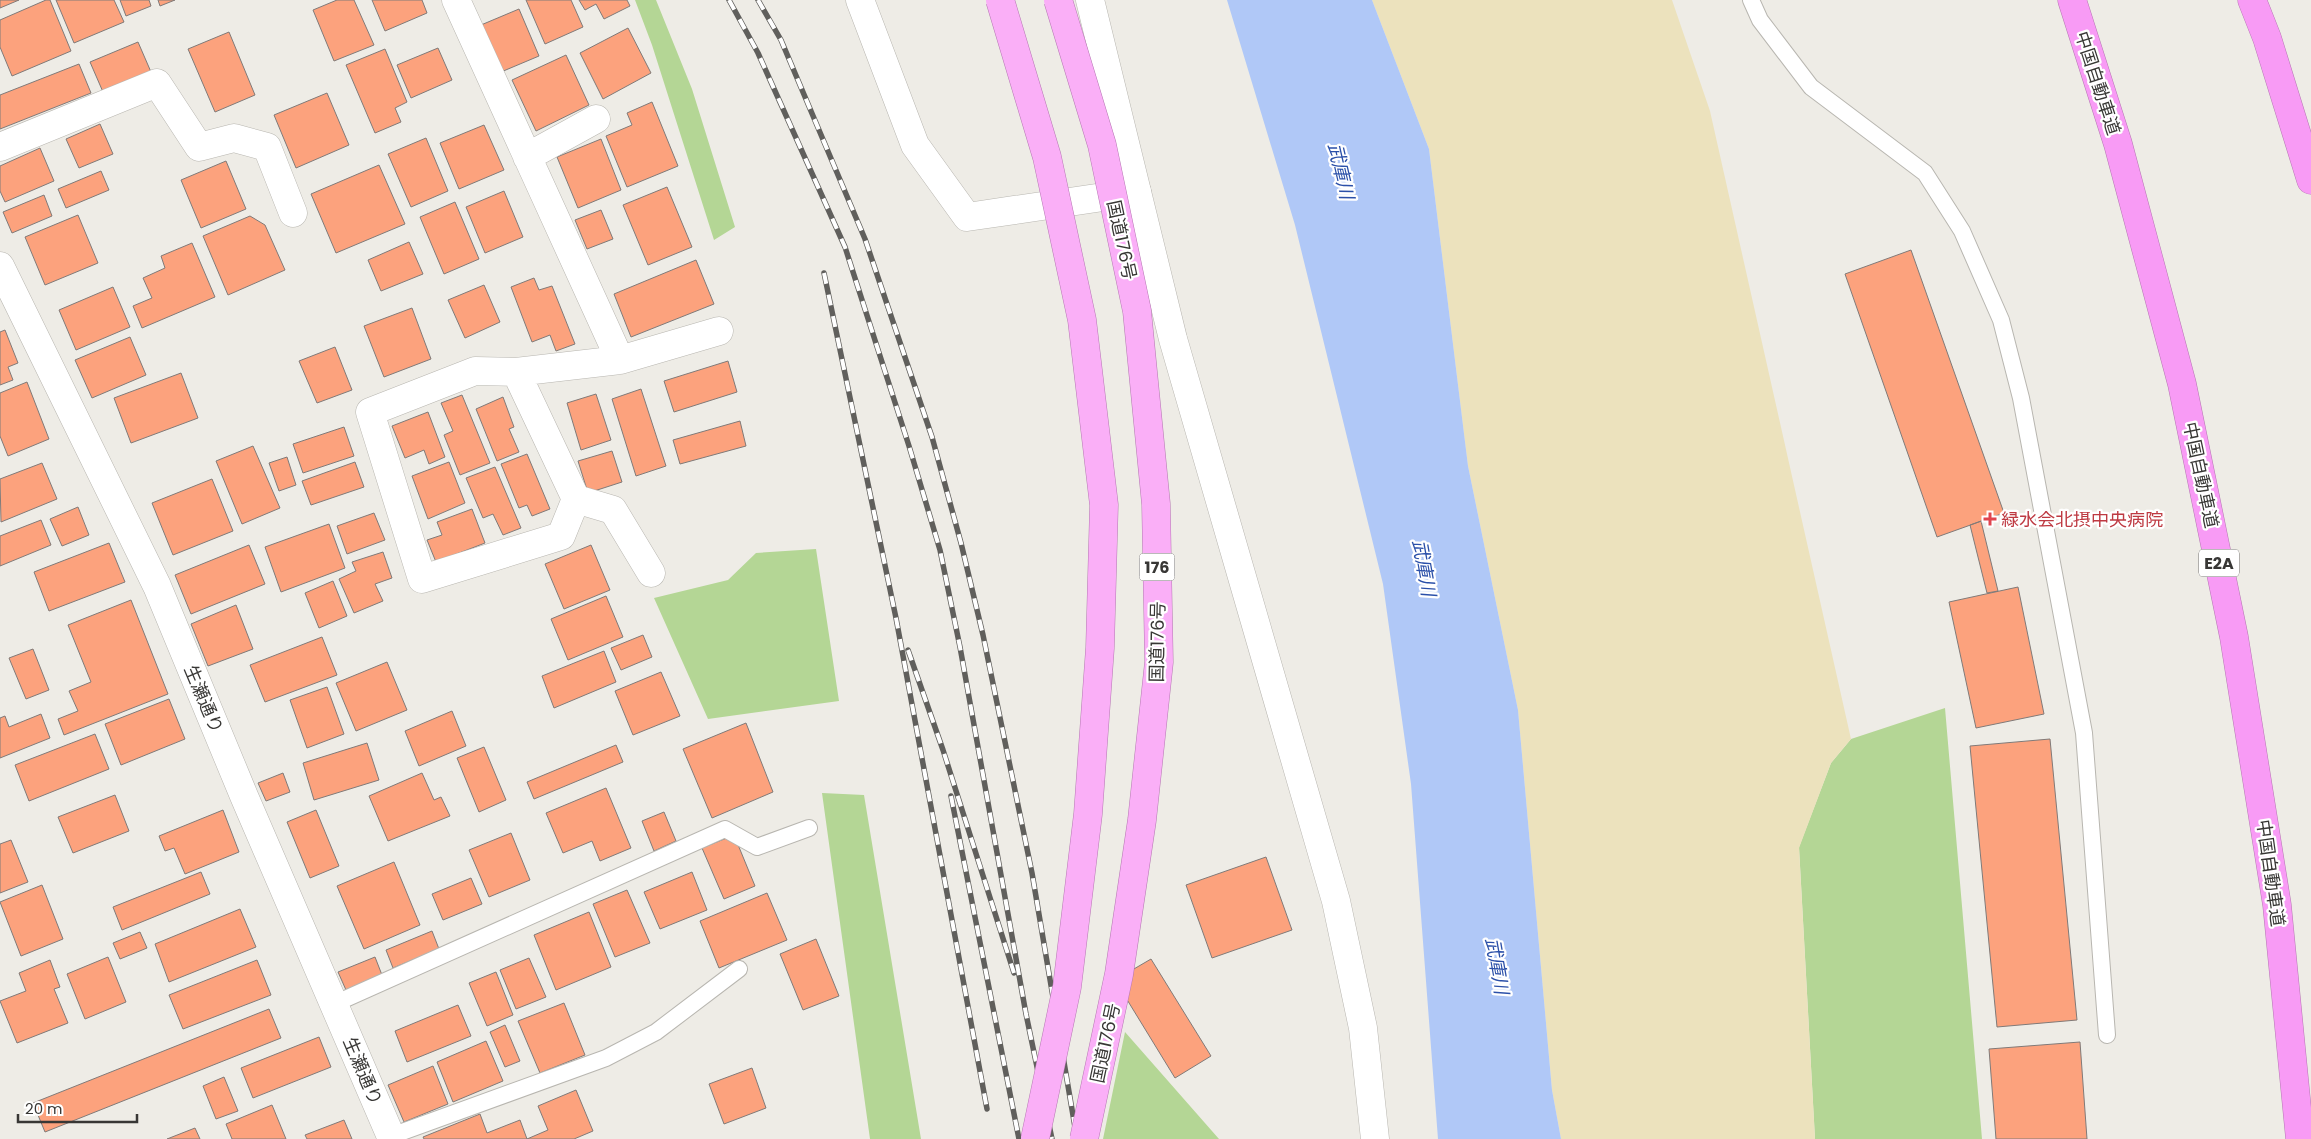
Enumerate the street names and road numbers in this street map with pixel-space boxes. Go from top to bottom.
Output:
street label: 中国自動車道 [2069,28,2127,138]
street label: 国道176号 [1101,198,1143,282]
street label: 中国自動車道 [2178,420,2224,530]
road number: E2A [2199,550,2239,576]
road number: 176 [1140,554,1174,580]
street label: 国道176号 [1144,601,1170,683]
street label: 生瀬通り [178,661,230,737]
street label: 中国自動車道 [2251,818,2291,928]
street label: 国道176号 [1084,1001,1126,1085]
street label: 生瀬通り [337,1033,389,1109]

